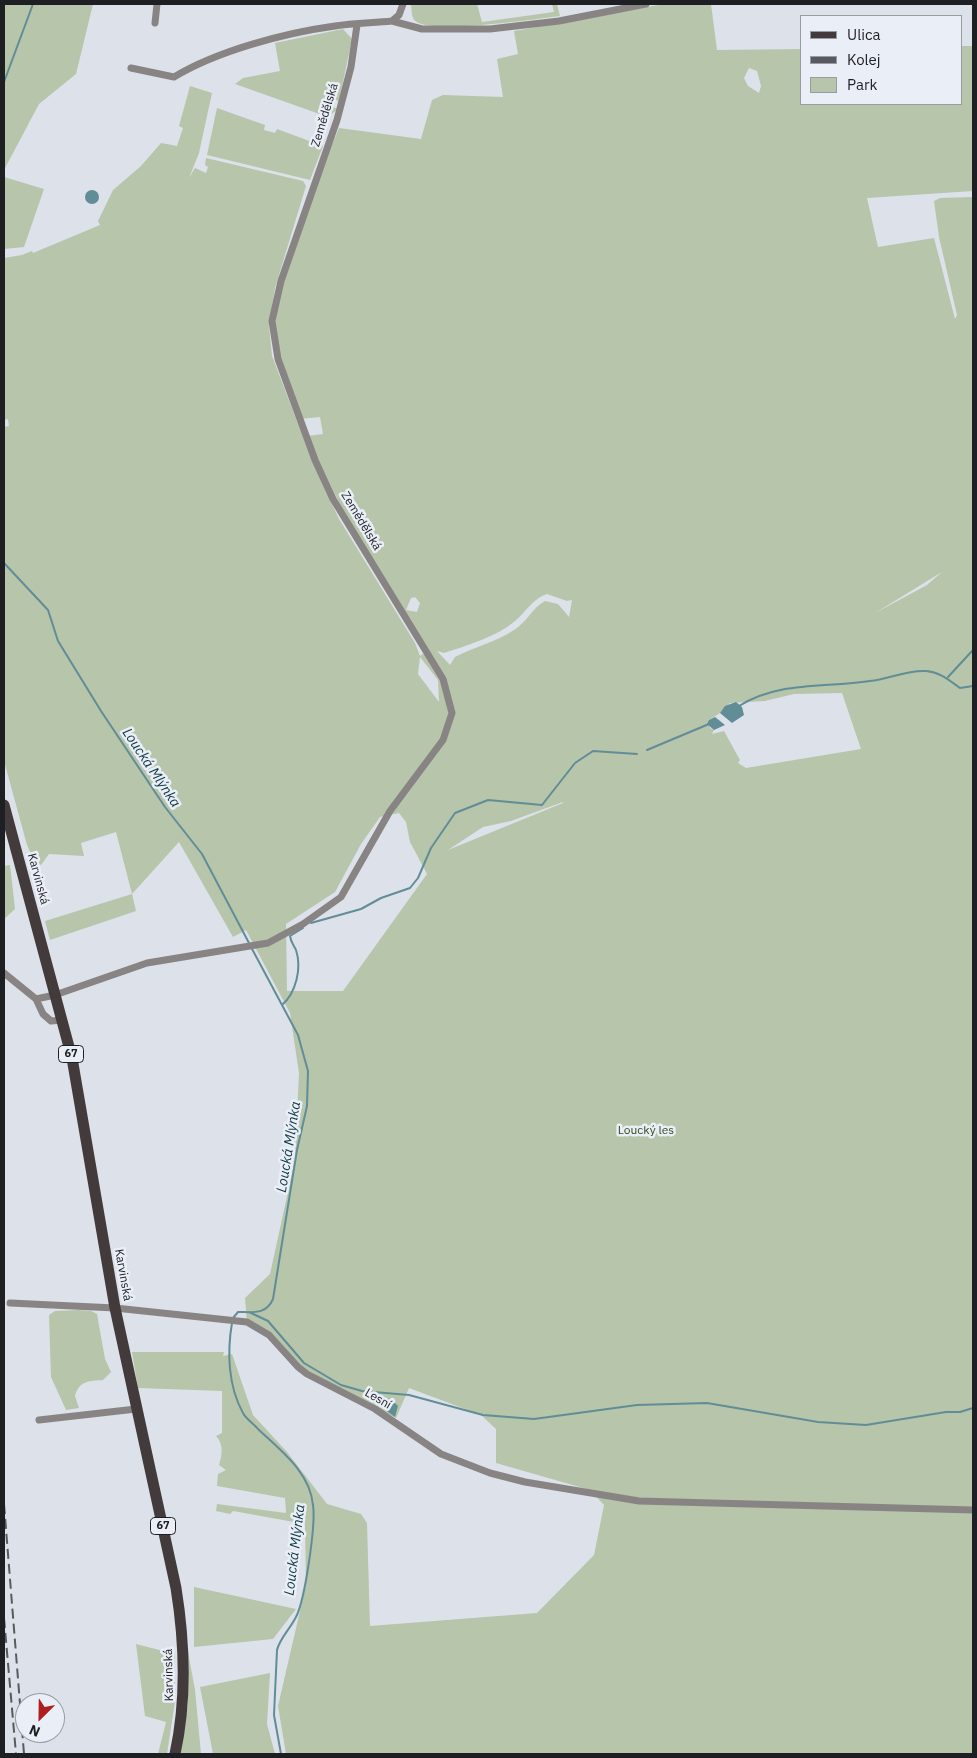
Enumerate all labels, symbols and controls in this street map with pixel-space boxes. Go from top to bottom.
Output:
legend [800,15,962,105]
text: Ulica [847,25,881,44]
text: Kolej [847,50,881,69]
text: Park [847,75,877,94]
street label: Zemědělská [308,81,342,149]
street label: Zemědělská [338,489,384,553]
water label: Loucká Mlýnka [118,725,184,811]
street label: Karvinská [24,852,52,906]
road number: 67 [58,1046,84,1062]
water label: Loucká Mlýnka [274,1100,304,1194]
park label: Loucký les [618,1124,674,1138]
street label: Karvinská [111,1248,135,1302]
street label: Lesní [362,1386,394,1412]
water label: Loucká Mlýnka [281,1503,309,1597]
road number: 67 [150,1518,176,1534]
street label: Karvinská [161,1649,177,1701]
north arrow [15,1693,65,1743]
text: N [26,1721,43,1741]

